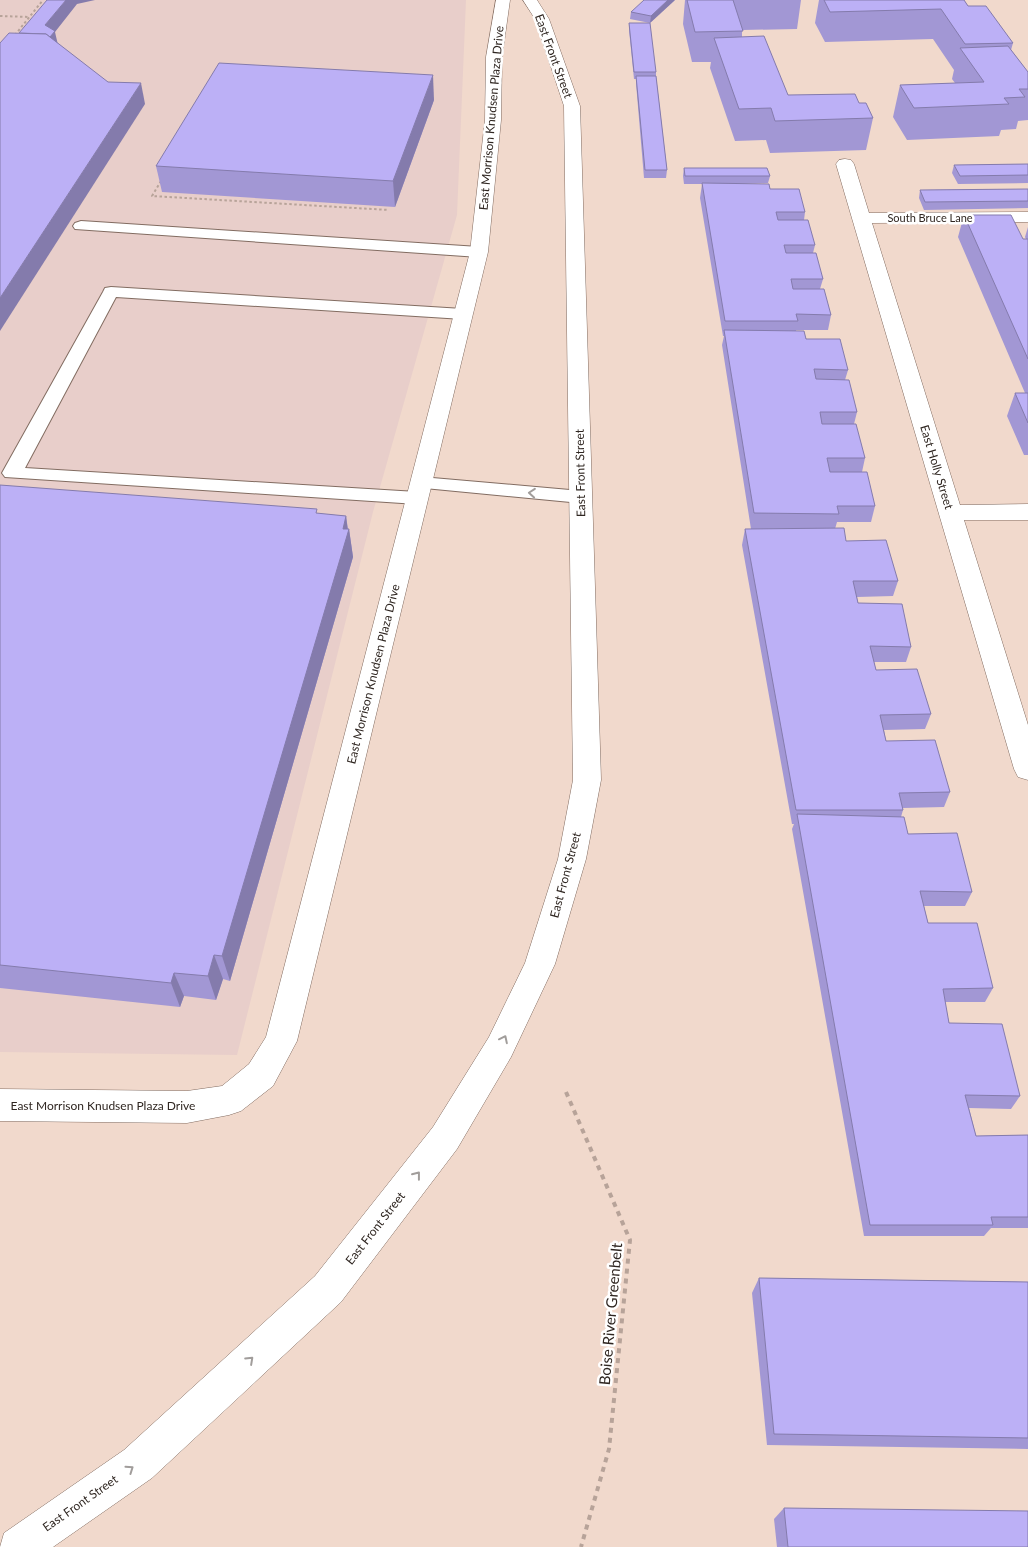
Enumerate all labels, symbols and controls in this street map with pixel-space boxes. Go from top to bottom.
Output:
street label: East Front Street [532,12,576,101]
street label: East Morrison Knudsen Plaza Drive [475,25,507,211]
street label: South Bruce Lane [887,211,973,224]
street label: East Holly Street [917,423,957,512]
street label: East Front Street [572,428,588,517]
one-way arrow [528,488,536,499]
street label: East Morrison Knudsen Plaza Drive [343,582,403,766]
street label: East Front Street [546,830,584,920]
one-way arrow [498,1035,508,1044]
street label: East Morrison Knudsen Plaza Drive [11,1098,195,1113]
one-way arrow [411,1172,419,1181]
street label: East Front Street [342,1188,408,1267]
street label: Boise River Greenbelt [595,1242,625,1386]
one-way arrow [244,1357,253,1366]
one-way arrow [124,1466,133,1475]
street label: East Front Street [40,1471,121,1534]

